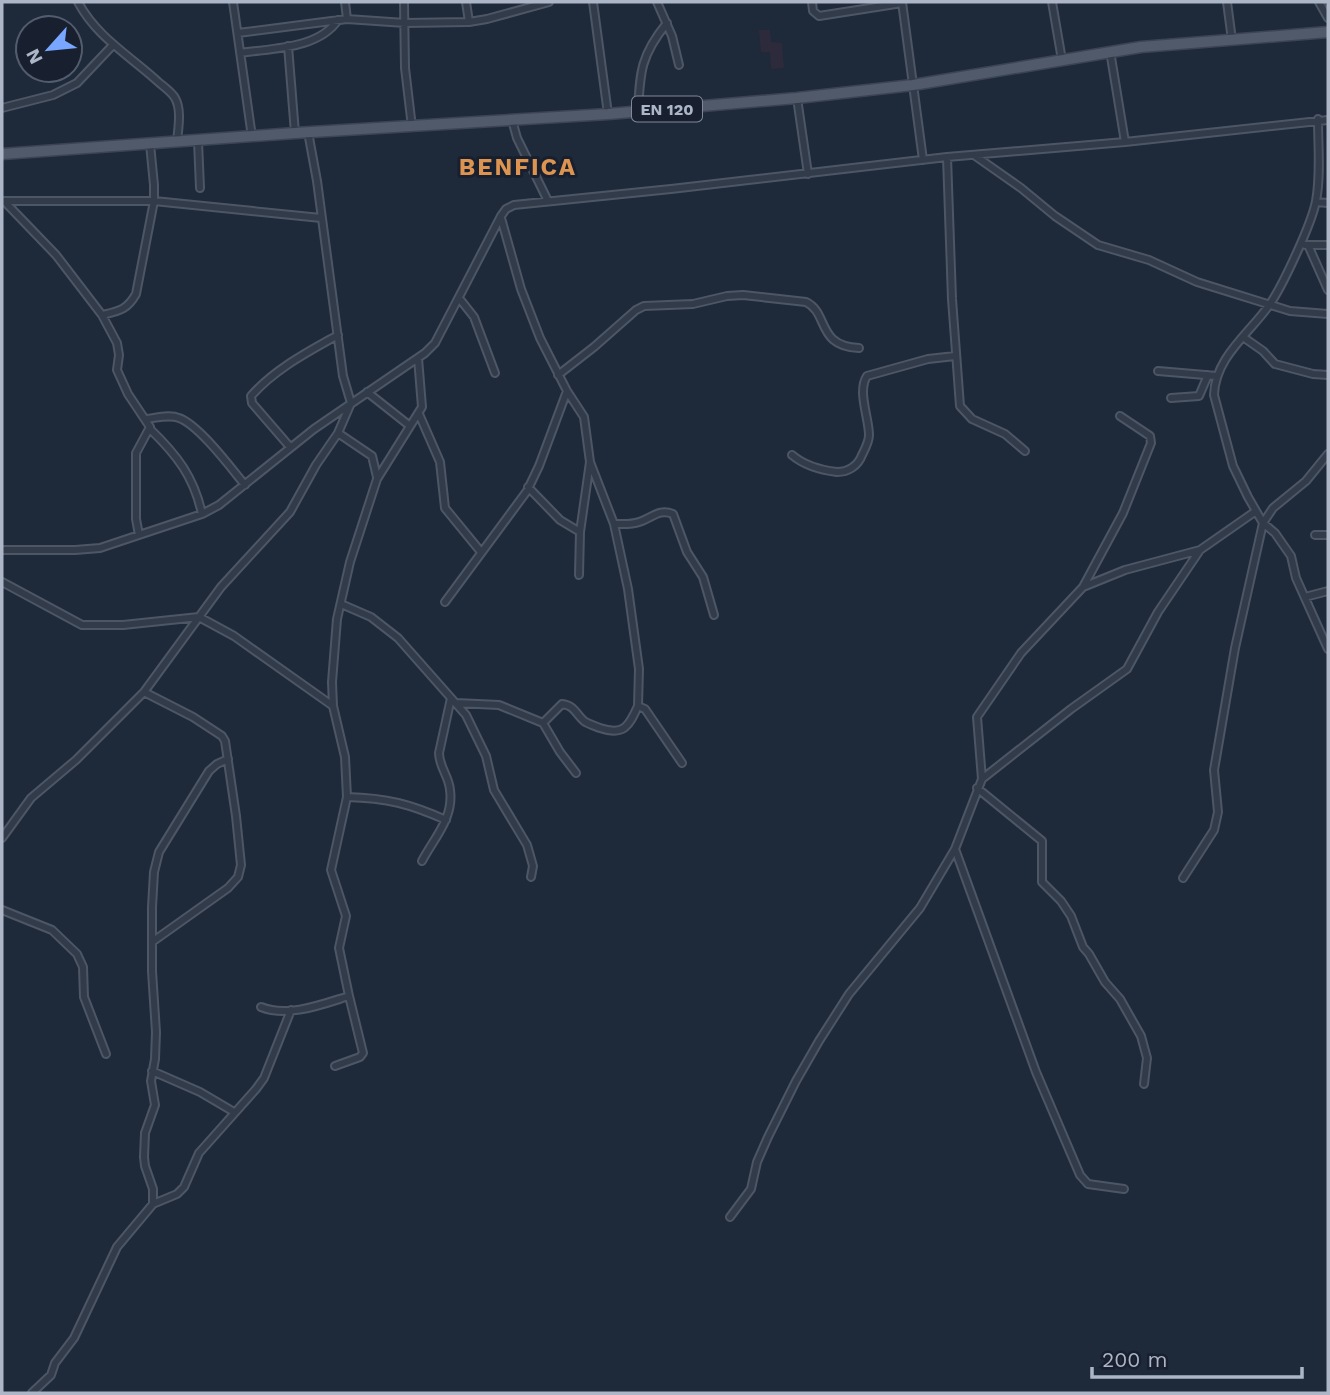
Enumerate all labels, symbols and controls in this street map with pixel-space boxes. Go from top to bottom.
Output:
north arrow [14,14,84,84]
text: N [21,45,48,68]
road number: EN 120 [632,96,702,122]
district label: BENFICA [459,153,577,181]
scale bar [1092,1336,1302,1380]
text: 200 m [1102,1347,1168,1372]

